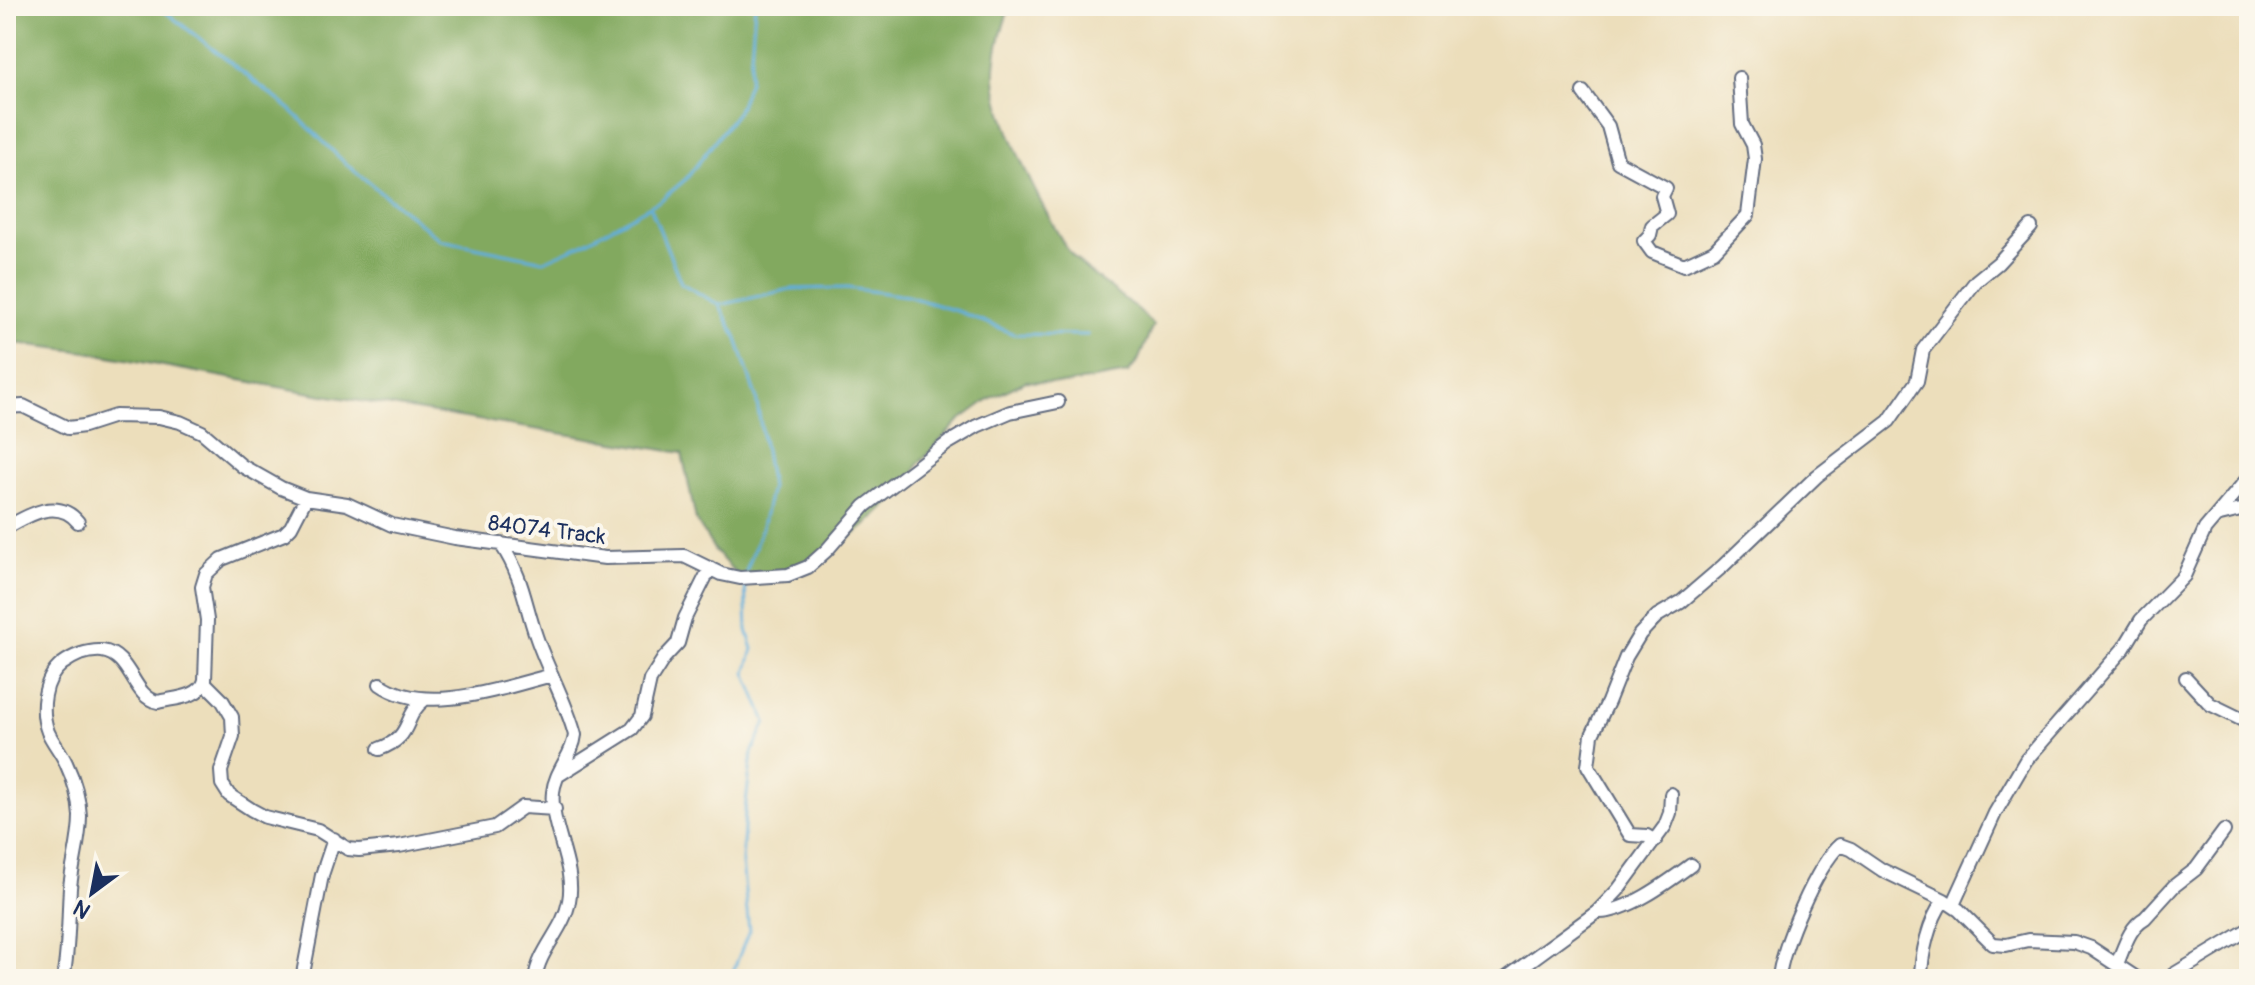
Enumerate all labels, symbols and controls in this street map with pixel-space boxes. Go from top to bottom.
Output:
street label: 84074 Track [487,509,607,551]
north arrow [52,853,132,933]
text: N [68,893,96,925]

